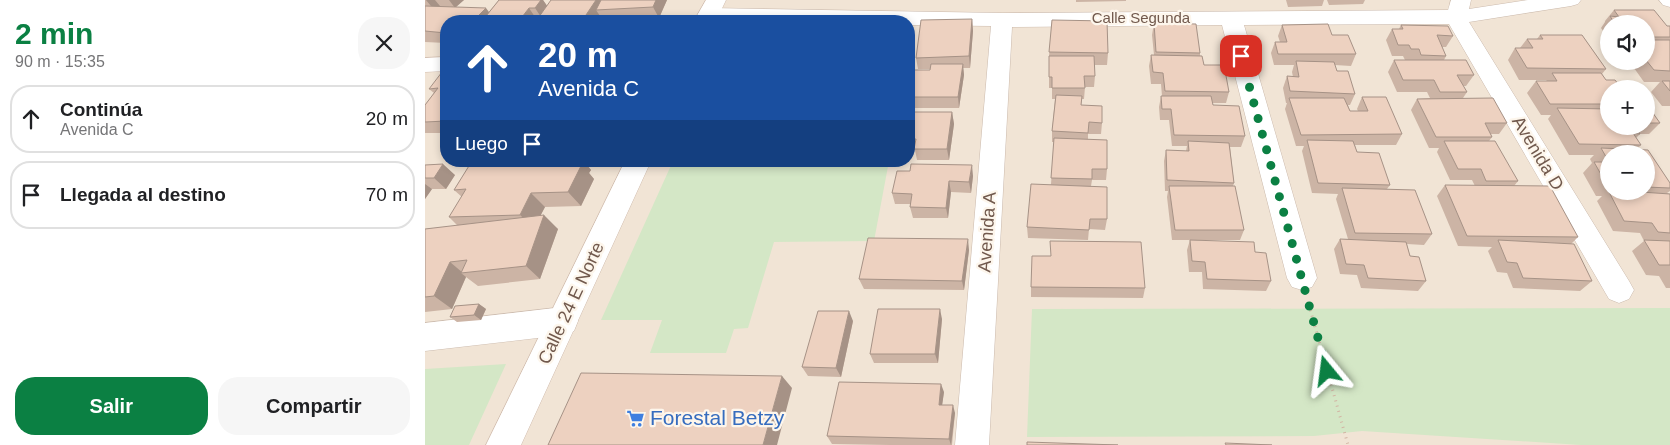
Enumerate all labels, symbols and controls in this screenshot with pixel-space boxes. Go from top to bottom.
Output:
street label: Calle Segunda [1092,9,1191,26]
map controls [1600,15,1655,200]
button: sound [1600,15,1655,70]
text: 2 min [15,17,93,50]
button: close [358,17,410,69]
icon: ahead [455,35,520,100]
text: 20 m [538,35,618,74]
pin [1220,35,1262,77]
icon: arrive [1227,42,1255,70]
text: 90 m · 15:35 [15,53,105,70]
text: Avenida C [538,76,639,101]
button: + [1600,80,1655,135]
text: Continúa [60,99,142,120]
icon: ahead [17,105,45,133]
text: 20 m [366,108,408,129]
street label: Avenida D [1508,112,1568,194]
text: Avenida C [60,121,134,138]
icon: arrive [518,130,546,158]
text: Luego [455,133,508,154]
button: − [1600,145,1655,200]
icon: arrive [17,181,45,209]
text: Llegada al destino [60,184,226,205]
text: 70 m [366,184,408,205]
street label: Avenida A [974,191,1000,273]
street label: Calle 24 E Norte [534,239,608,367]
position arrow [1300,344,1352,396]
button: Salir [15,377,208,435]
button: Compartir [218,377,410,435]
place label: Forestal Betzy [650,406,785,429]
supermarket icon: Forestal Betzy [626,408,646,428]

